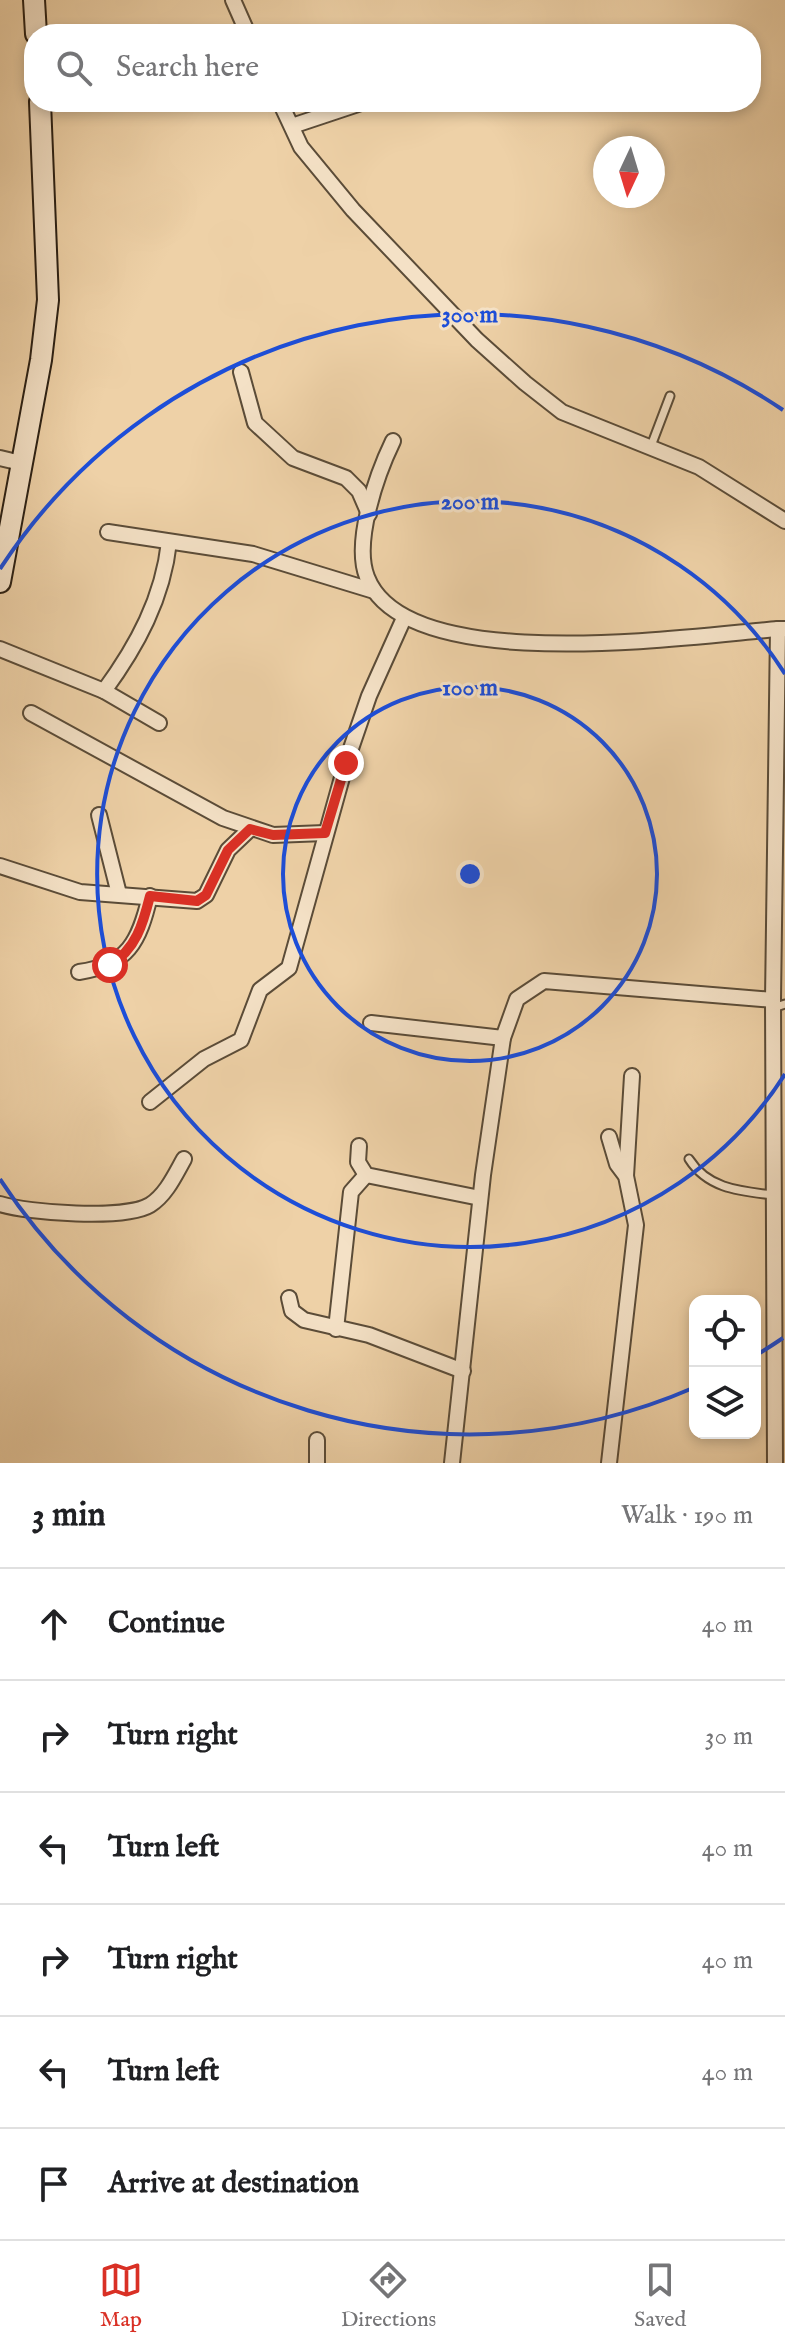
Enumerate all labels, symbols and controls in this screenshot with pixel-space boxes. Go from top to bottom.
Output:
search box [24,24,761,112]
icon: search [52,46,96,90]
text: Search here [116,49,259,87]
north arrow [593,136,665,208]
text: 300 m [442,300,499,331]
text: 200 m [441,487,500,518]
text: 100 m [442,673,499,704]
route end [328,745,364,781]
centre of rings [456,860,484,888]
route start [92,947,128,983]
map controls [689,1295,761,1439]
button: locate [689,1295,761,1367]
button: layers [689,1367,761,1439]
text: 3 min [32,1494,106,1537]
text: Walk · 190 m [621,1499,753,1532]
icon: ahead [32,1602,76,1646]
text: Continue [108,1605,225,1643]
text: 40 m [702,1608,753,1641]
icon: right [32,1714,76,1758]
text: Turn right [108,1717,238,1755]
text: 30 m [705,1720,753,1753]
icon: left [32,1826,76,1870]
text: Turn left [108,1829,219,1867]
text: 40 m [702,1832,753,1865]
icon: right [32,1938,76,1982]
text: Turn right [108,1941,238,1979]
text: 40 m [702,1944,753,1977]
icon: left [32,2050,76,2094]
text: Turn left [108,2053,219,2091]
text: 40 m [702,2056,753,2089]
icon: arrive [32,2162,76,2206]
text: Arrive at destination [108,2165,359,2203]
tab: Map [99,2258,143,2334]
tab: Directions [341,2258,436,2334]
tab: Saved [634,2258,686,2334]

